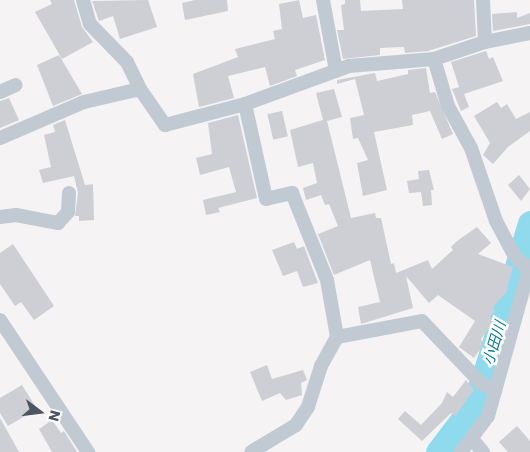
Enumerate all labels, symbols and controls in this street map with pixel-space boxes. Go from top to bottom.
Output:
water label: 小田川 [479,319,509,367]
north arrow [15,387,65,437]
text: N [43,408,66,424]

